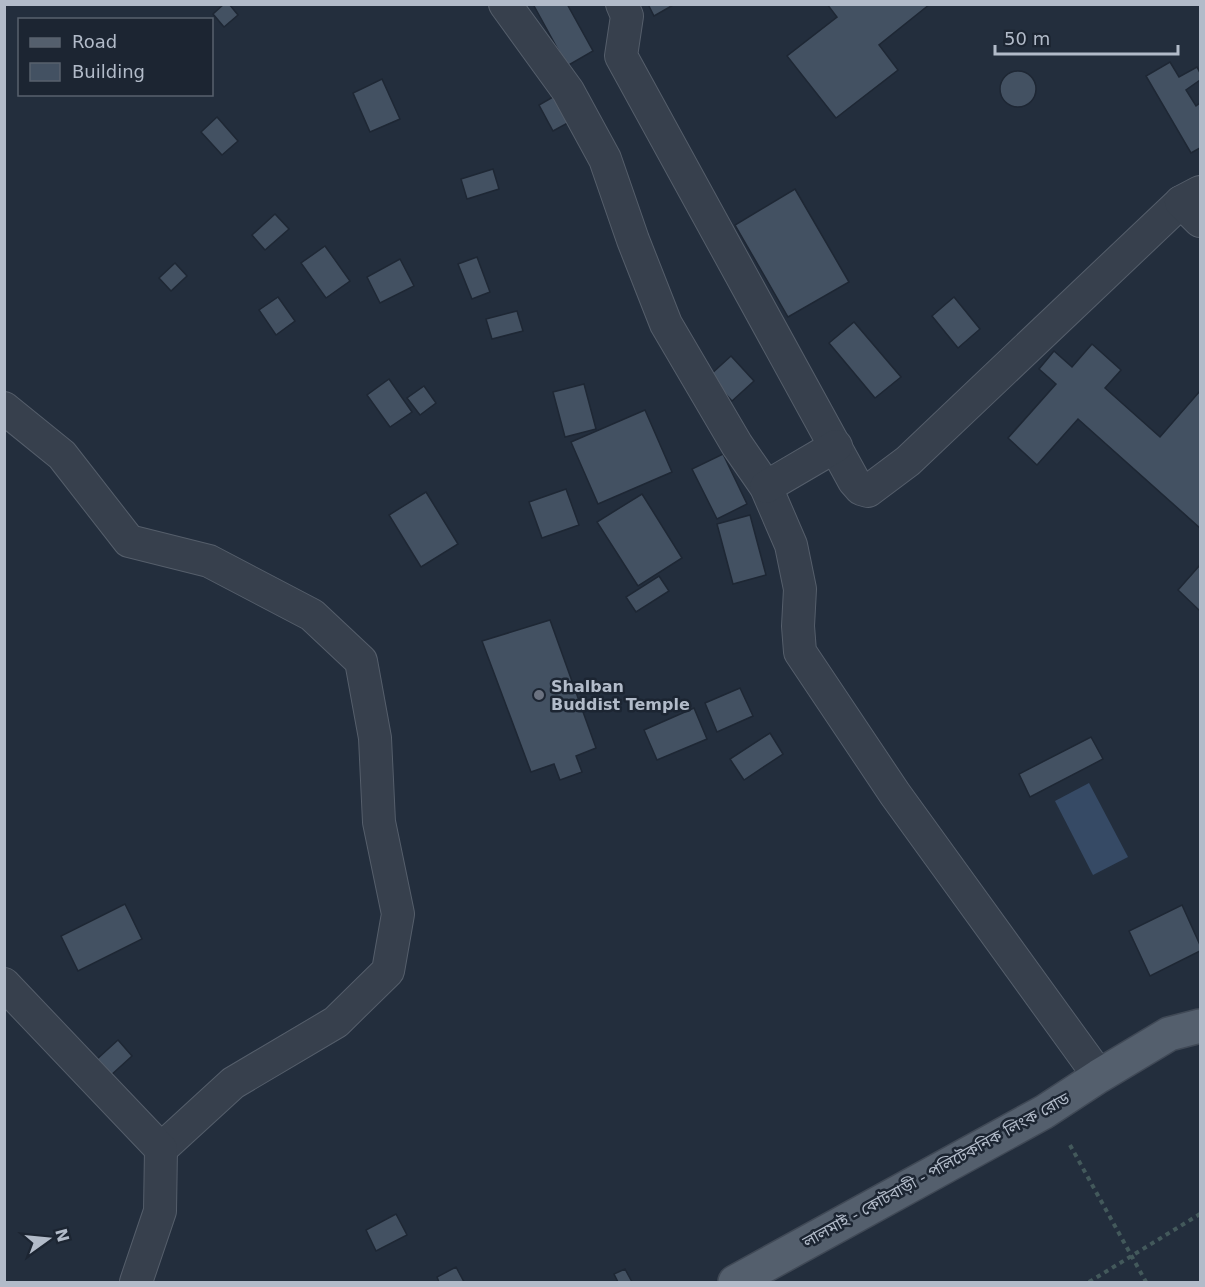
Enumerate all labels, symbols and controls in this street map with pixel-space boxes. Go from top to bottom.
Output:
legend [18,18,213,96]
scale bar [995,18,1178,56]
text: 50 m [1004,28,1050,49]
text: Road [72,31,117,52]
text: Building [72,61,145,82]
place label: Shalban Buddist Temple [551,677,690,714]
marker: Shalban Buddist Temple [532,688,546,702]
street label: লালমাই - কোটবাড়ী - পলিটেকনিক লিংক রোড [798,1088,1073,1252]
north arrow [18,1209,78,1269]
text: N [51,1226,73,1244]

